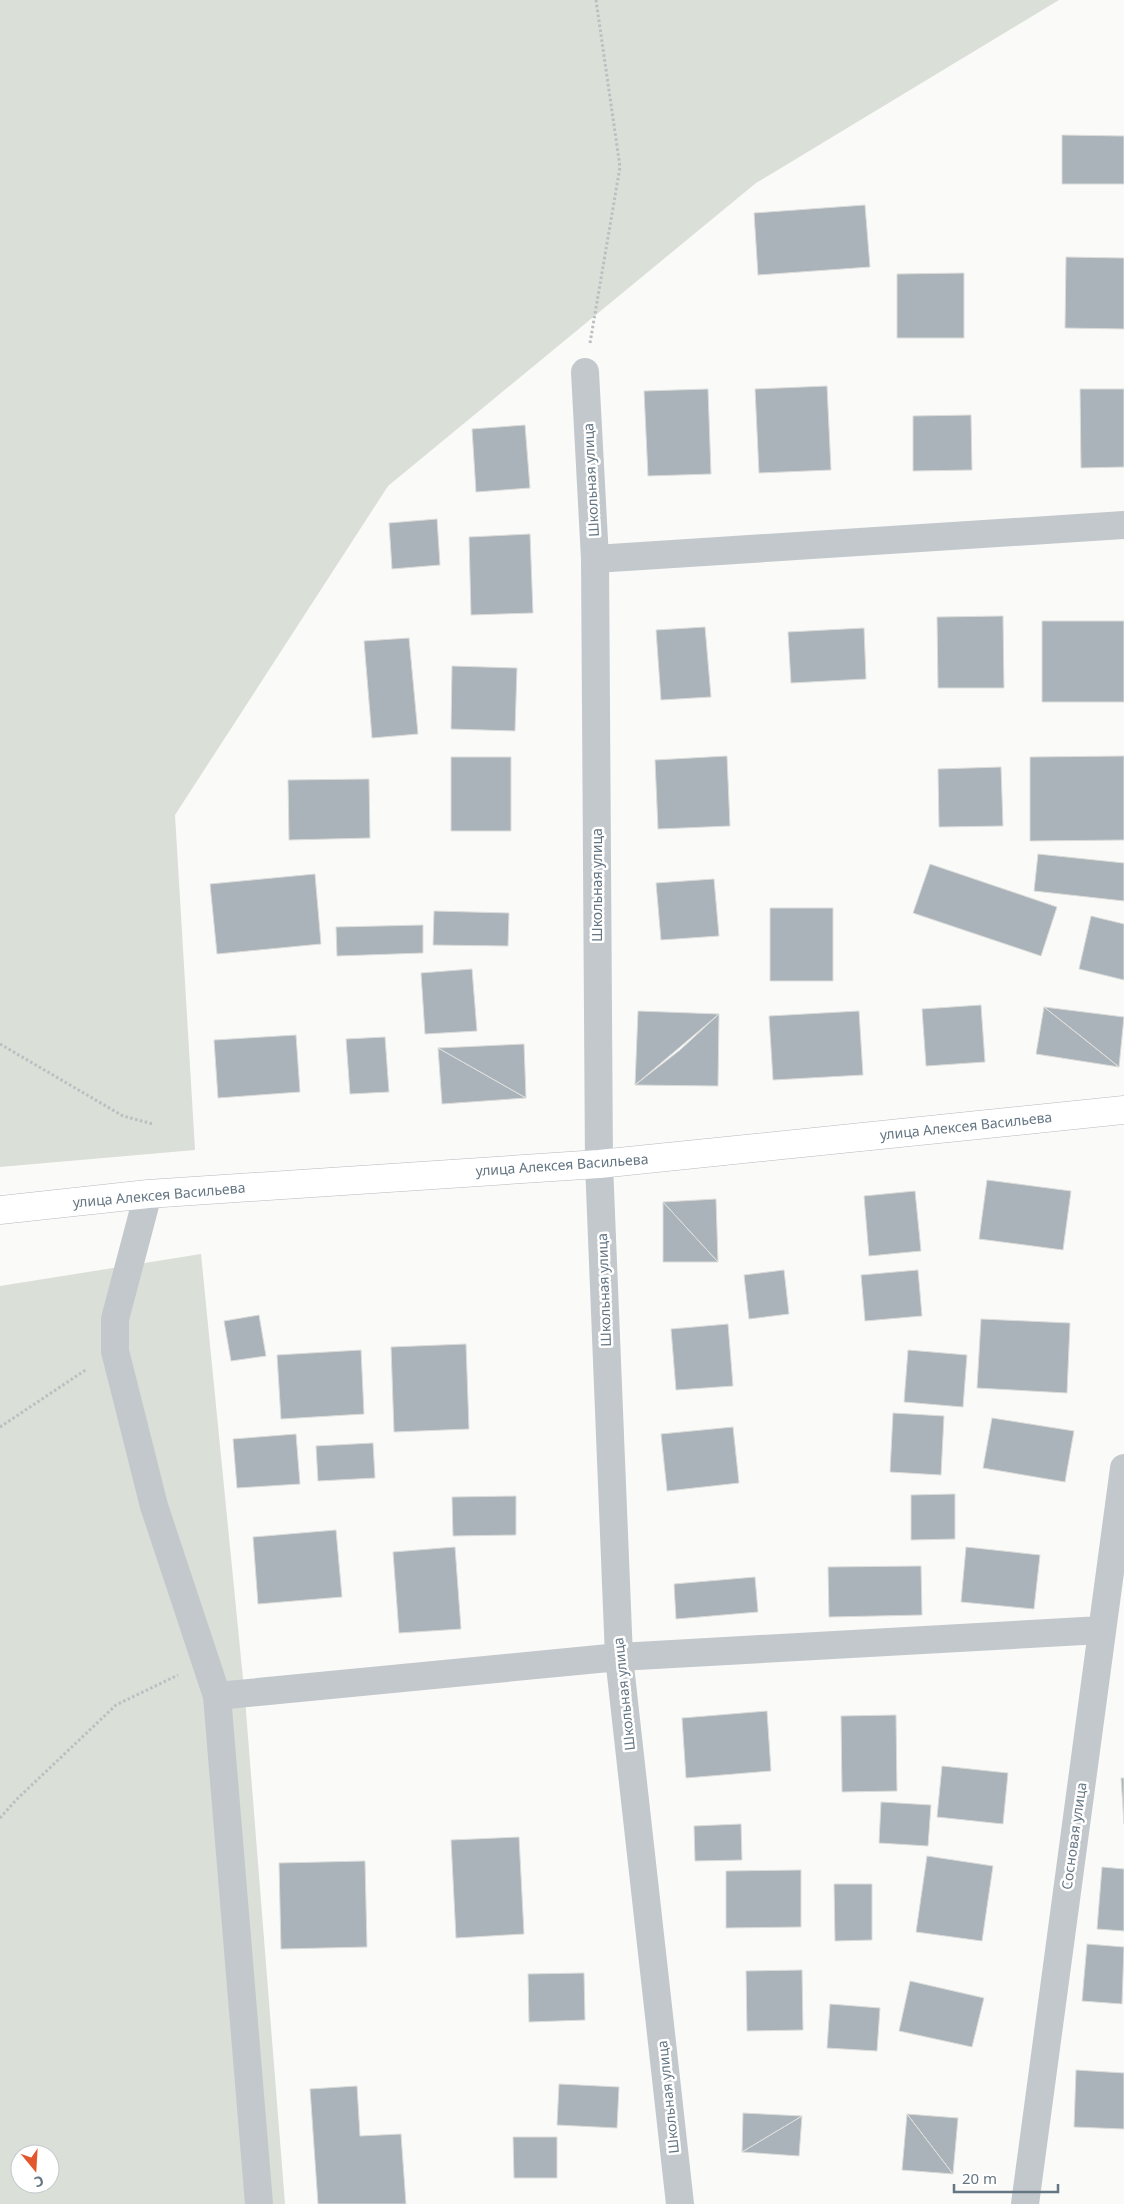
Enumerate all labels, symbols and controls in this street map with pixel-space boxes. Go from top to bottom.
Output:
street label: Школьная улица [578,423,603,537]
street label: Школьная улица [587,828,606,942]
street label: улица Алексея Васильева [879,1107,1053,1144]
street label: улица Алексея Васильева [475,1149,649,1180]
street label: улица Алексея Васильева [72,1177,246,1212]
street label: Школьная улица [592,1233,615,1347]
street label: Школьная улица [608,1637,639,1752]
street label: Сосновая улица [1057,1781,1090,1891]
street label: Школьная улица [652,2040,683,2155]
north arrow [10,2144,60,2194]
scale bar [954,2162,1058,2194]
text: 20 m [962,2168,997,2188]
text: С [32,2171,46,2192]

